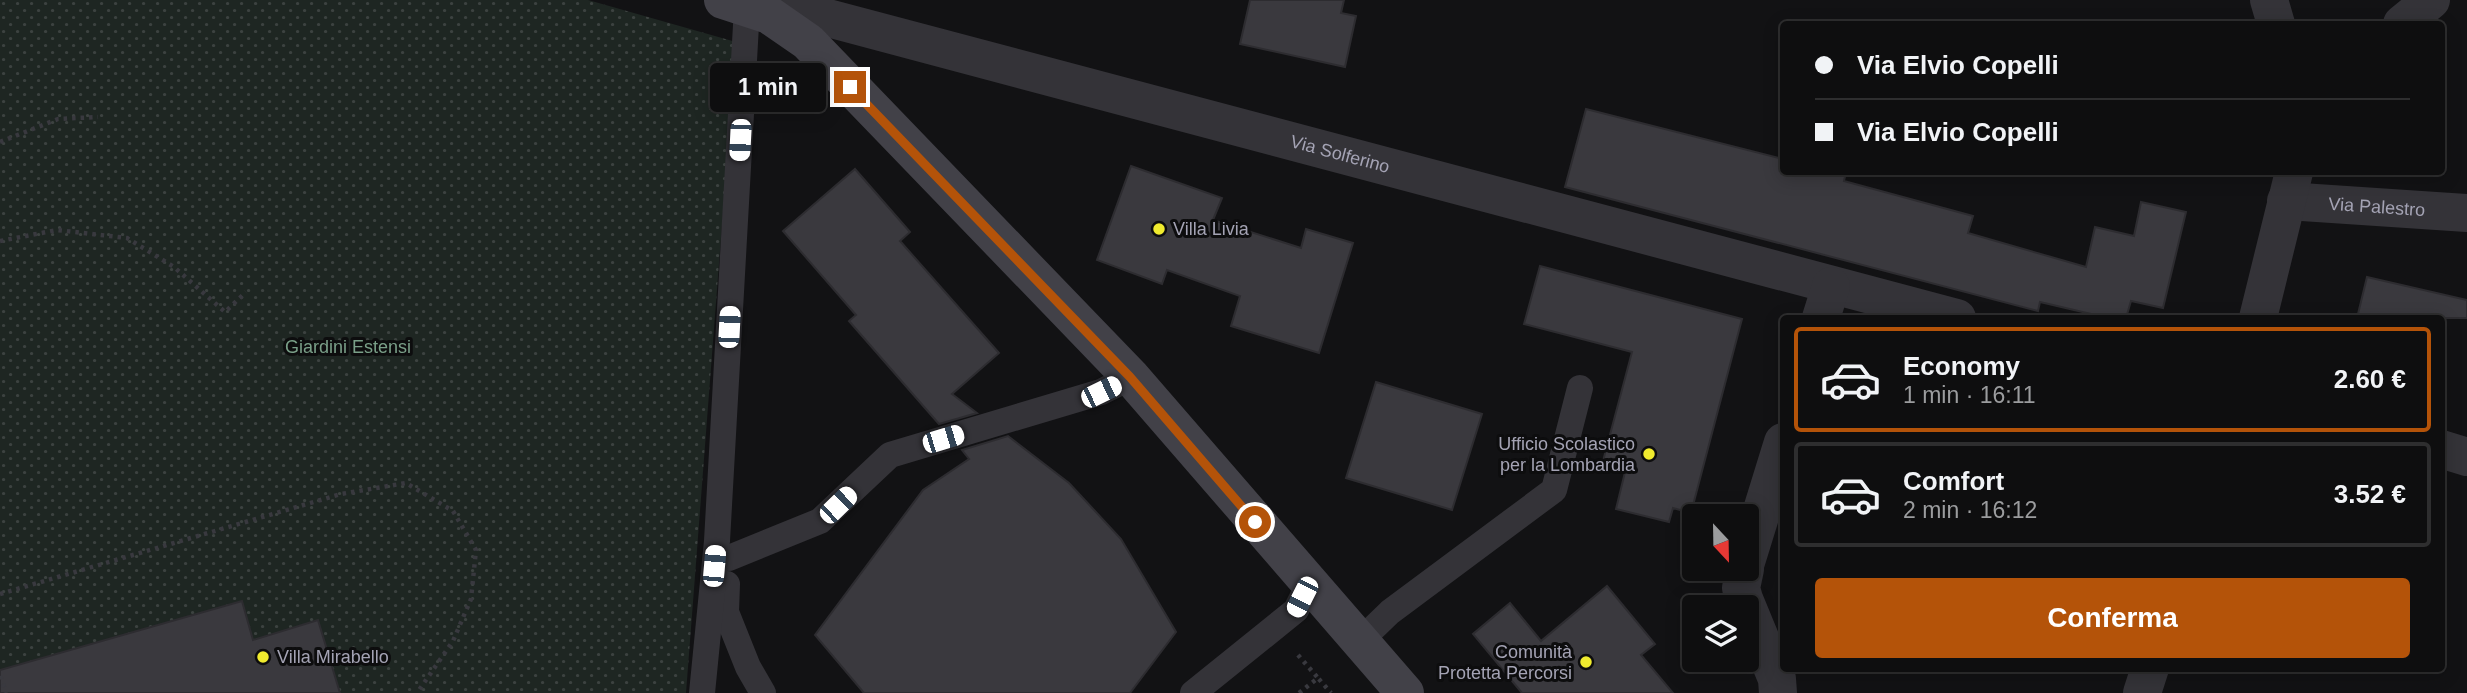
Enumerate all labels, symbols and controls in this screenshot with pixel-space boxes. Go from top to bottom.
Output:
text: Via Elvio Copelli [1857,50,2059,80]
callout: 1 min [710,62,826,112]
route end [834,71,866,103]
text: 1 min [738,74,798,100]
text: Via Elvio Copelli [1857,117,2059,147]
car [729,118,752,162]
street label: Via Solferino [1288,131,1392,177]
street label: Via Palestro [2328,194,2426,220]
place label: Villa Livia [1173,219,1250,239]
marker: Villa Livia [1151,221,1167,237]
car [718,305,741,349]
park label: Giardini Estensi [285,337,411,357]
icon: car [1819,348,1882,411]
text: Economy [1903,351,2020,381]
text: 2.60 € [2334,364,2406,394]
car [1078,373,1125,411]
text: 1 min · 16:11 [1903,382,2036,408]
car [920,423,967,455]
place label: Ufficio Scolastico per la Lombardia [1498,434,1636,475]
marker: Ufficio Scolastico per la Lombardia [1641,446,1657,462]
icon: car [1819,463,1882,526]
text: Comfort [1903,466,2004,496]
text: 3.52 € [2334,479,2406,509]
car [816,483,861,527]
text: 2 min · 16:12 [1903,497,2037,523]
north arrow [1682,504,1759,581]
map controls [1682,504,1759,672]
route start [1239,506,1271,538]
car [702,544,727,588]
car [1284,574,1321,620]
button: Conferma [1815,578,2410,658]
button: layers [1682,595,1759,672]
place label: Comunità Protetta Percorsi [1438,642,1573,683]
place label: Villa Mirabello [277,647,389,667]
marker: Villa Mirabello [255,649,271,665]
marker: Comunità Protetta Percorsi [1578,654,1594,670]

